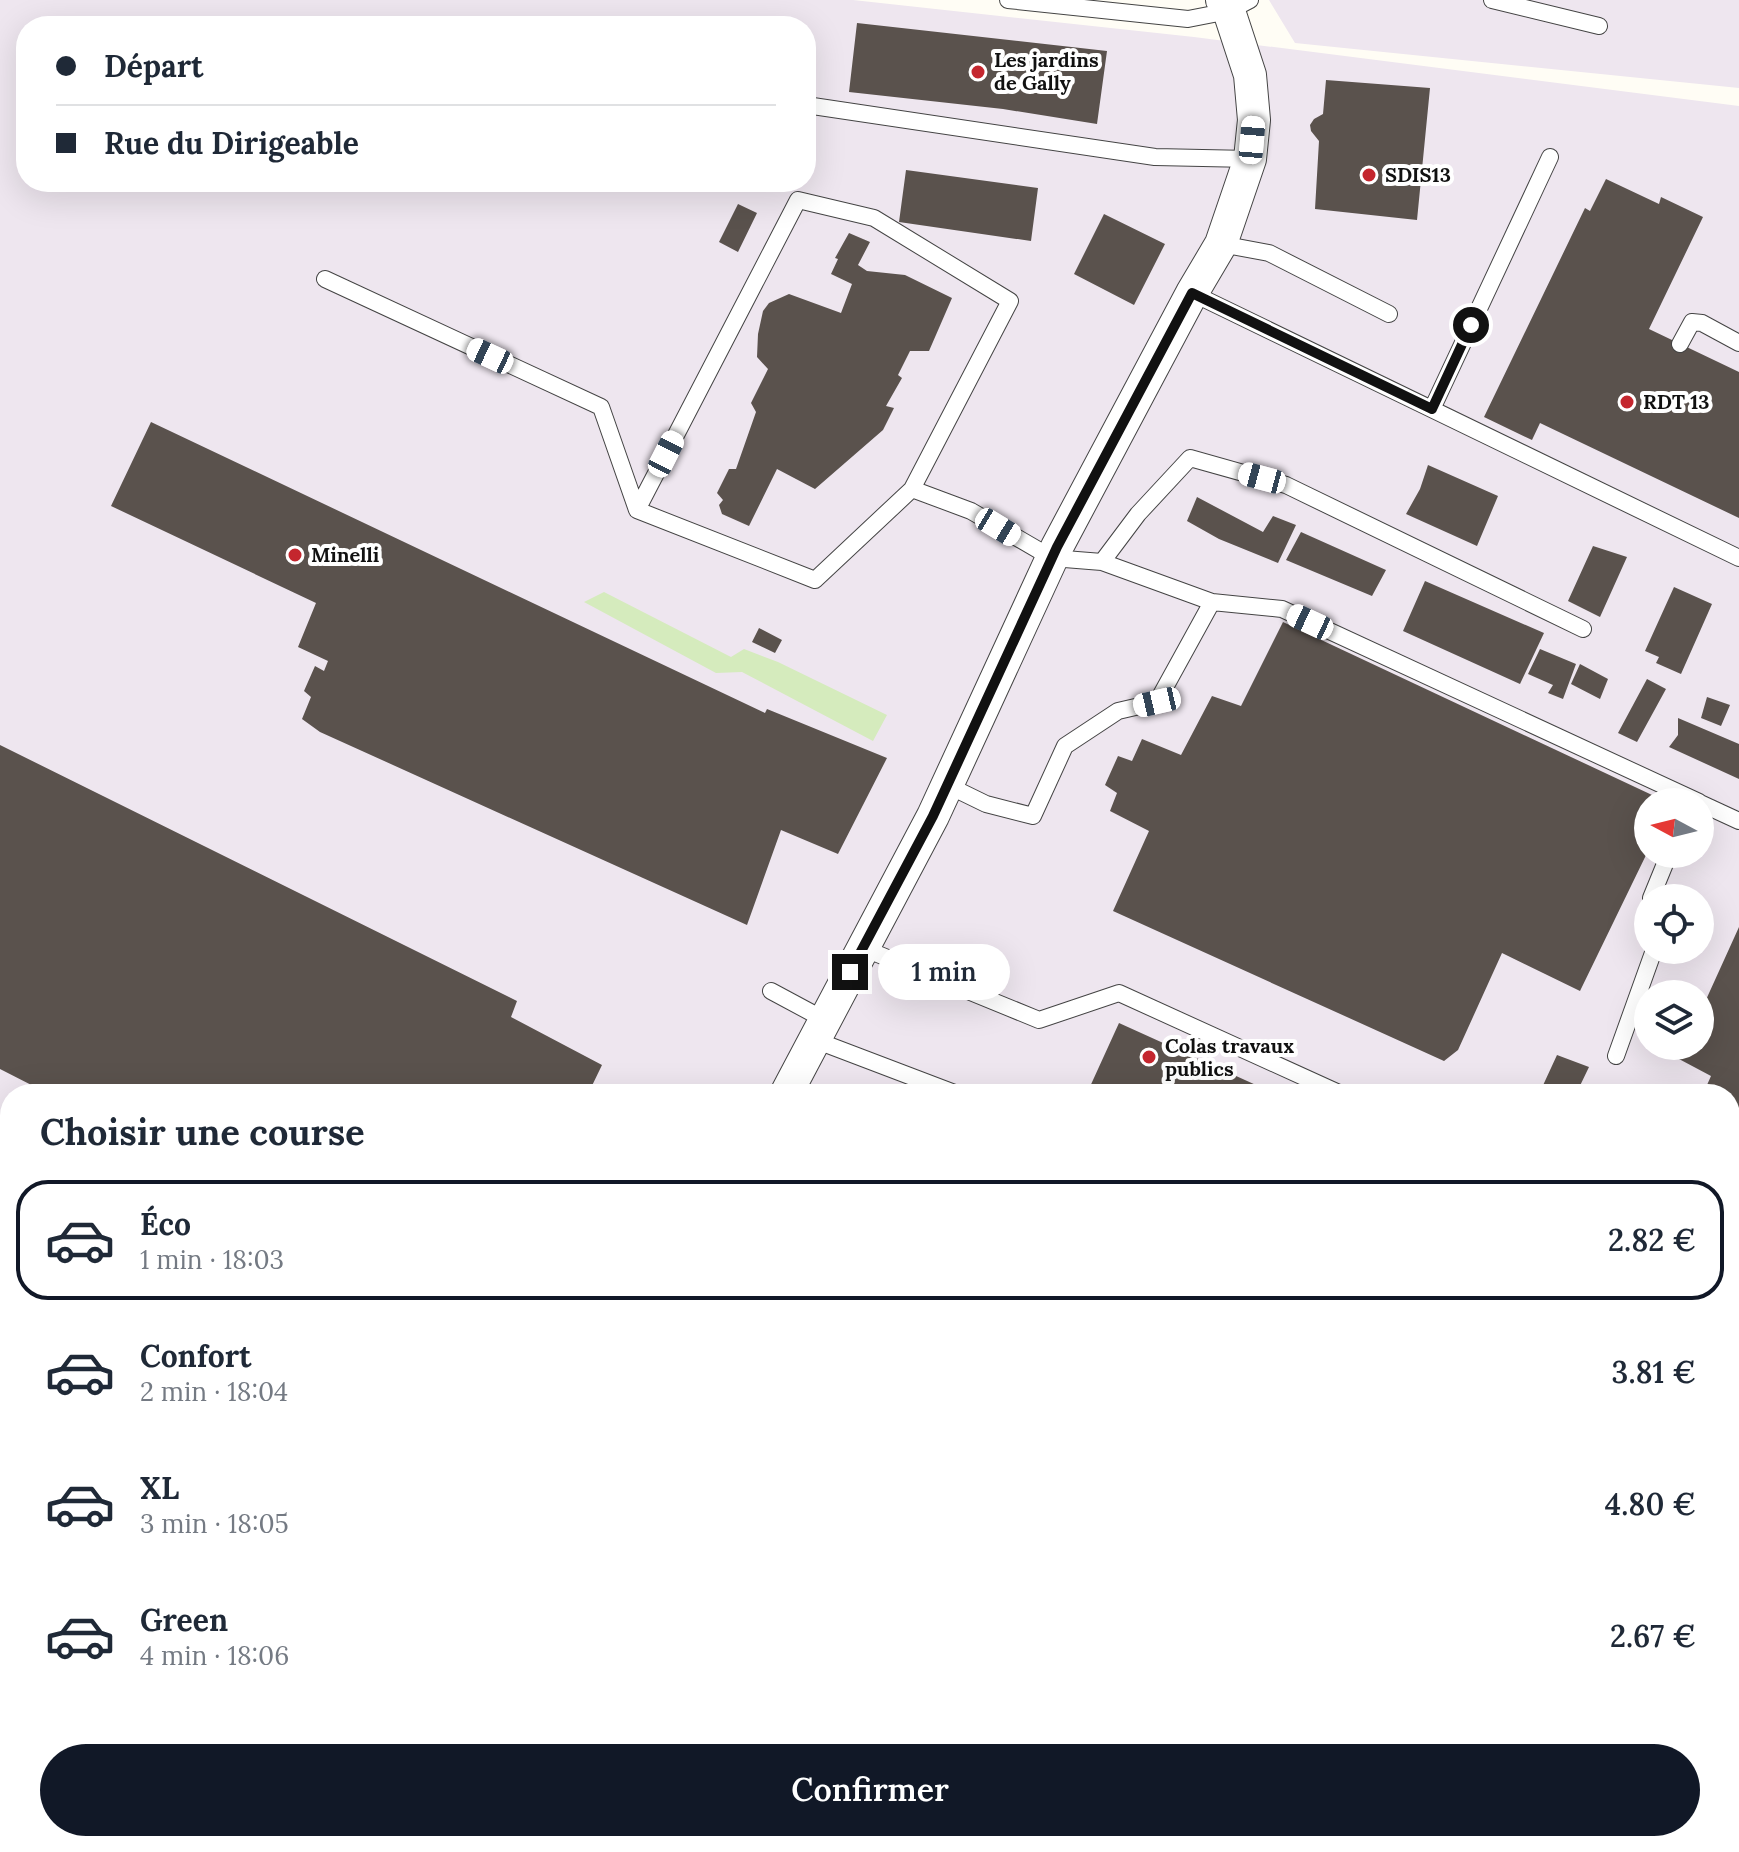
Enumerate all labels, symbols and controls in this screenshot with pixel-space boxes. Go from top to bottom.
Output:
text: Départ [104,47,203,85]
place label: Les jardins de Gally [994,47,1099,95]
marker: Les jardins de Gally [969,63,987,81]
car [1238,115,1266,165]
text: Rue du Dirigeable [104,124,359,162]
place label: SDIS13 [1385,162,1451,187]
marker: SDIS13 [1360,166,1378,184]
route start [1453,307,1489,343]
car [463,335,517,377]
place label: RDT 13 [1643,389,1709,414]
marker: RDT 13 [1618,393,1636,411]
car [644,427,688,481]
car [1236,460,1288,496]
car [971,504,1025,550]
place label: Minelli [311,542,380,567]
marker: Minelli [286,546,304,564]
car [1283,601,1337,643]
car [1131,685,1183,719]
north arrow [1634,788,1714,868]
map controls [1634,788,1714,1060]
button: locate [1634,884,1714,964]
callout: 1 min [878,944,1010,1000]
route end [832,954,868,990]
text: 1 min [911,955,977,988]
button: layers [1634,980,1714,1060]
place label: Colas travaux publics [1165,1033,1294,1081]
marker: Colas travaux publics [1140,1048,1158,1066]
text: Choisir une course [40,1109,365,1155]
icon: car [44,1204,116,1276]
text: Éco [140,1205,191,1243]
text: 2.82 € [1608,1221,1696,1259]
text: 1 min · 18:03 [140,1243,284,1276]
icon: car [44,1336,116,1408]
text: Confort [140,1337,251,1375]
text: 3.81 € [1612,1353,1696,1391]
text: 2 min · 18:04 [140,1375,288,1408]
icon: car [44,1468,116,1540]
text: XL [140,1469,179,1507]
text: 4.80 € [1605,1485,1696,1523]
text: 3 min · 18:05 [140,1507,289,1540]
icon: car [44,1600,116,1672]
text: Green [140,1601,228,1639]
text: 2.67 € [1610,1617,1696,1655]
text: 4 min · 18:06 [140,1639,289,1672]
button: Confirmer [40,1744,1700,1836]

